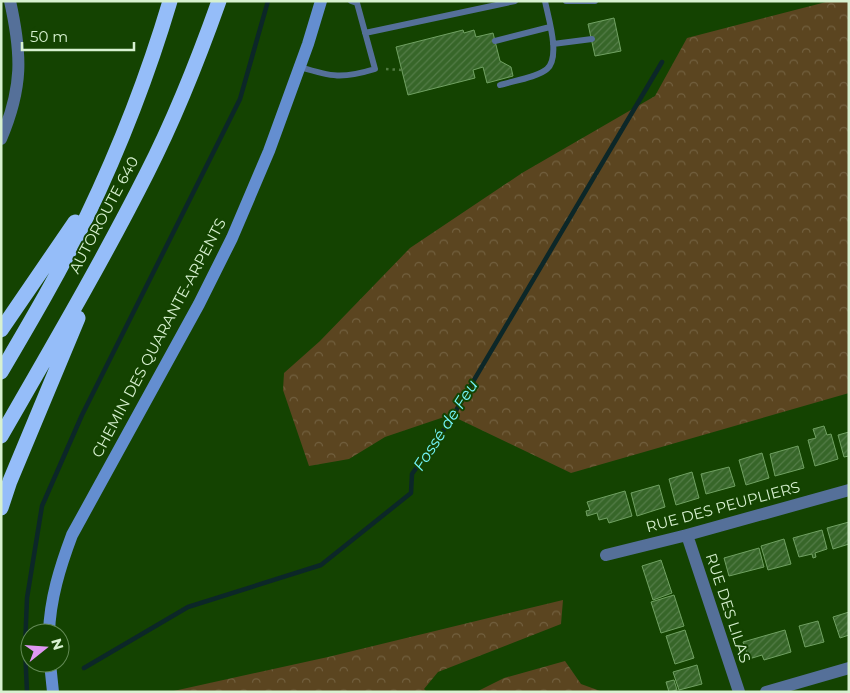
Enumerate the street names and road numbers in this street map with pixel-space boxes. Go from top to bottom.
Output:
street label: AUTOROUTE 640 [65,153,142,277]
street label: CHEMIN DES QUARANTE-ARPENTS [87,215,230,461]
street label: RUE DES PEUPLIERS [644,477,802,536]
street label: RUE DES LILAS [702,550,755,665]

